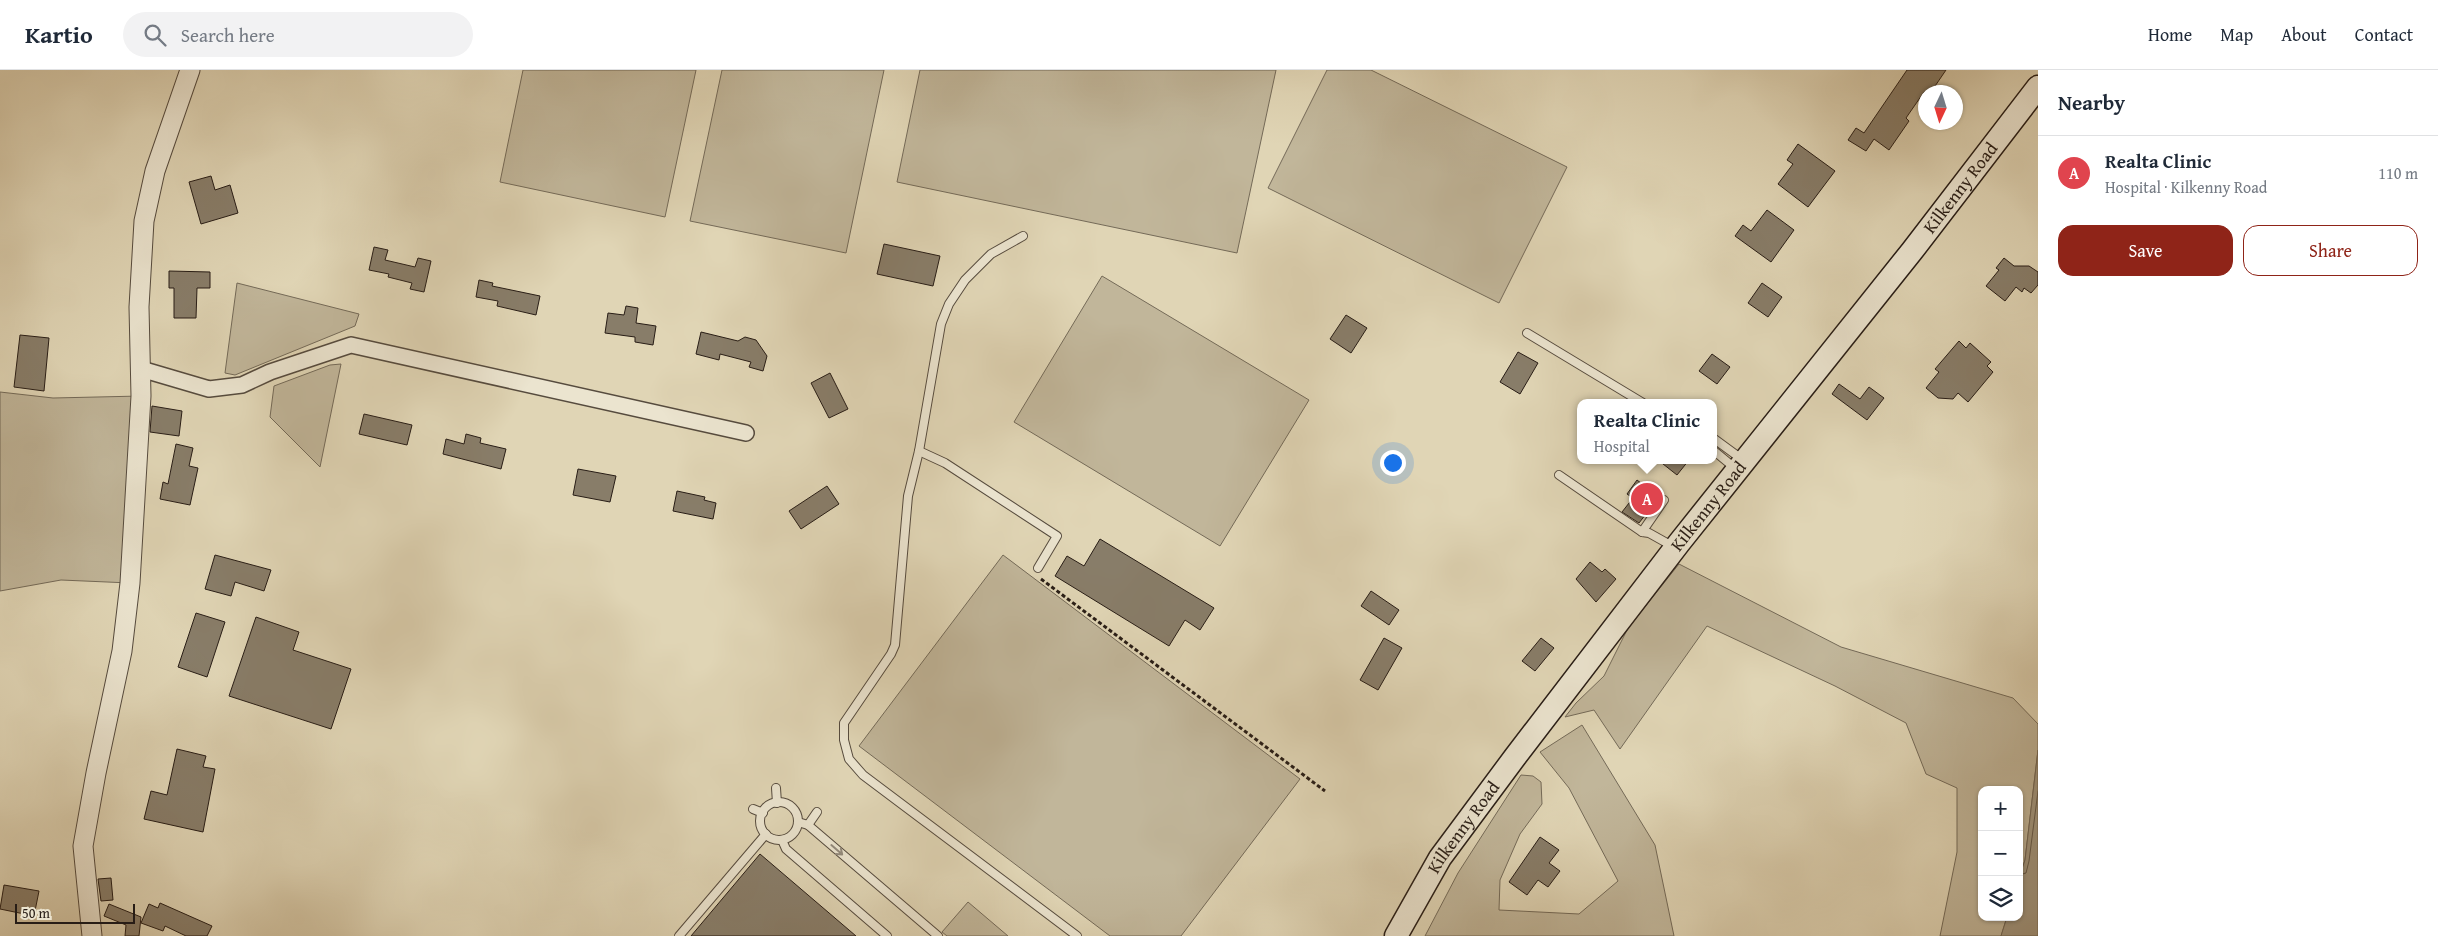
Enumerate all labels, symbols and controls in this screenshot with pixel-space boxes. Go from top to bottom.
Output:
search box [123,12,473,57]
text: Kartio [25,17,93,52]
icon: search [141,21,169,49]
text: Search here [181,21,275,49]
text: Home [2148,21,2192,48]
text: Map [2220,21,2253,48]
text: About [2281,21,2327,48]
text: Contact [2355,21,2413,48]
north arrow [1918,85,1963,130]
text: Nearby [2058,87,2125,118]
street label: Kilkenny Road [1916,136,2004,239]
text: Realta Clinic [2105,147,2211,175]
text: A [2069,161,2079,185]
text: 110 m [2378,161,2418,185]
text: Hospital · Kilkenny Road [2105,175,2267,199]
button: Save [2058,225,2233,276]
button: Share [2243,225,2418,276]
popup [1577,399,1717,464]
text: Realta Clinic [1594,406,1700,434]
text: Hospital [1594,434,1650,458]
your location [1380,450,1406,476]
street label: Kilkenny Road [1663,455,1753,557]
pin: A [1631,480,1663,518]
street label: Kilkenny Road [1420,775,1506,878]
map controls [1978,786,2023,921]
button: + [1978,786,2023,831]
button: − [1978,831,2023,876]
one-way arrow [830,844,843,855]
button: layers [1978,876,2023,921]
scale bar [15,901,135,924]
text: 50 m [22,903,50,923]

